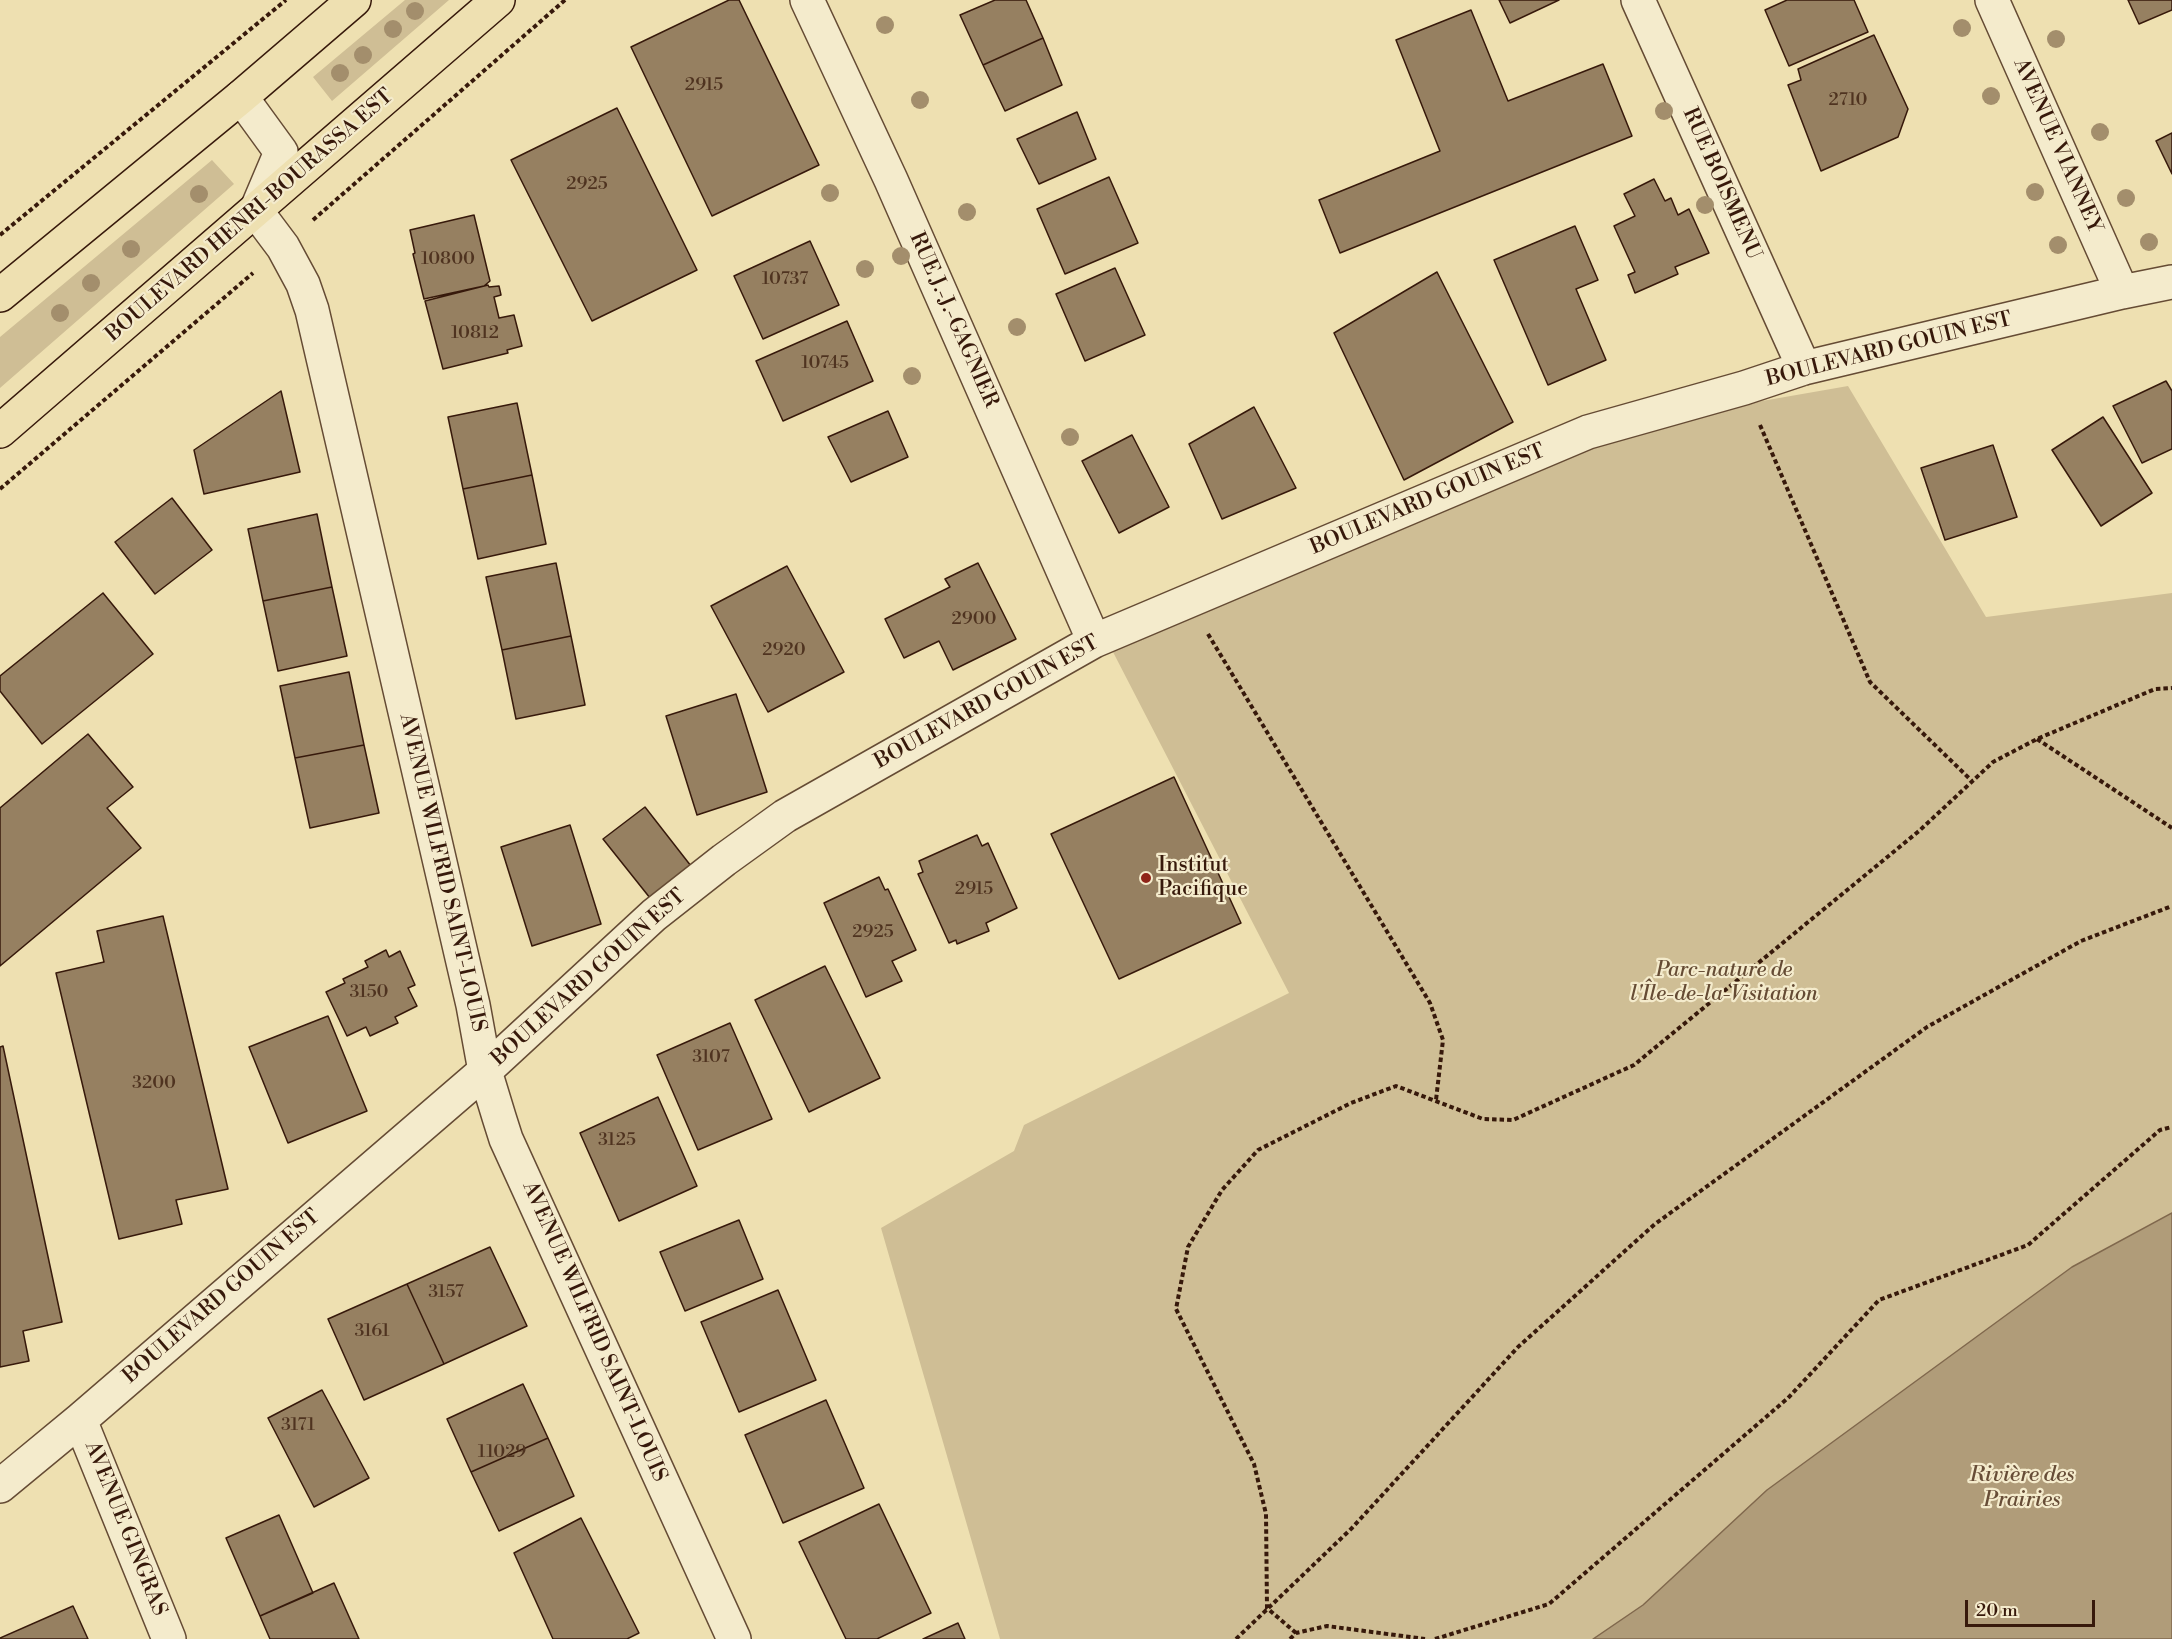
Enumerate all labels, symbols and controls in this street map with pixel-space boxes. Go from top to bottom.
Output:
street label: AVENUE VIANNEY [2007,55,2107,237]
house number: 2915 [685,75,723,97]
street label: BOULEVARD HENRI-BOURASSA EST [101,84,399,348]
house number: 2710 [1828,90,1868,112]
street label: RUE BOISMENU [1676,104,1766,264]
house number: 2925 [566,174,608,196]
street label: RUE J.-J.-GAGNIER [903,228,1003,412]
house number: 10800 [421,249,475,271]
house number: 10737 [762,269,808,291]
street label: BOULEVARD GOUIN EST [1763,307,2015,393]
house number: 10812 [451,323,499,345]
house number: 10745 [801,353,849,375]
street label: BOULEVARD GOUIN EST [1307,439,1549,561]
house number: 2900 [951,609,997,631]
street label: BOULEVARD GOUIN EST [870,631,1104,775]
house number: 2920 [762,640,806,662]
street label: AVENUE WILFRID SAINT-LOUIS [393,711,491,1035]
place label: Institut Pacifique [1158,853,1248,903]
marker: Institut Pacifique [1139,871,1153,885]
house number: 2915 [955,879,993,901]
street label: BOULEVARD GOUIN EST [487,884,691,1072]
house number: 2925 [852,922,894,944]
park label: Parc-nature de l'Île-de-la-Visitation [1630,958,1818,1008]
house number: 3150 [349,982,389,1004]
house number: 3107 [692,1047,730,1069]
house number: 3200 [132,1073,176,1095]
house number: 3125 [598,1130,636,1152]
street label: AVENUE WILFRID SAINT-LOUIS [516,1178,672,1486]
street label: BOULEVARD GOUIN EST [118,1205,326,1389]
house number: 3157 [428,1282,464,1304]
house number: 3161 [355,1321,389,1343]
house number: 3171 [281,1415,315,1437]
street label: AVENUE GINGRAS [78,1438,172,1620]
house number: 11029 [478,1442,526,1464]
water label: Rivière des Prairies [1970,1463,2074,1514]
scale bar [1968,1588,2098,1626]
text: 20 m [1976,1599,2018,1622]

